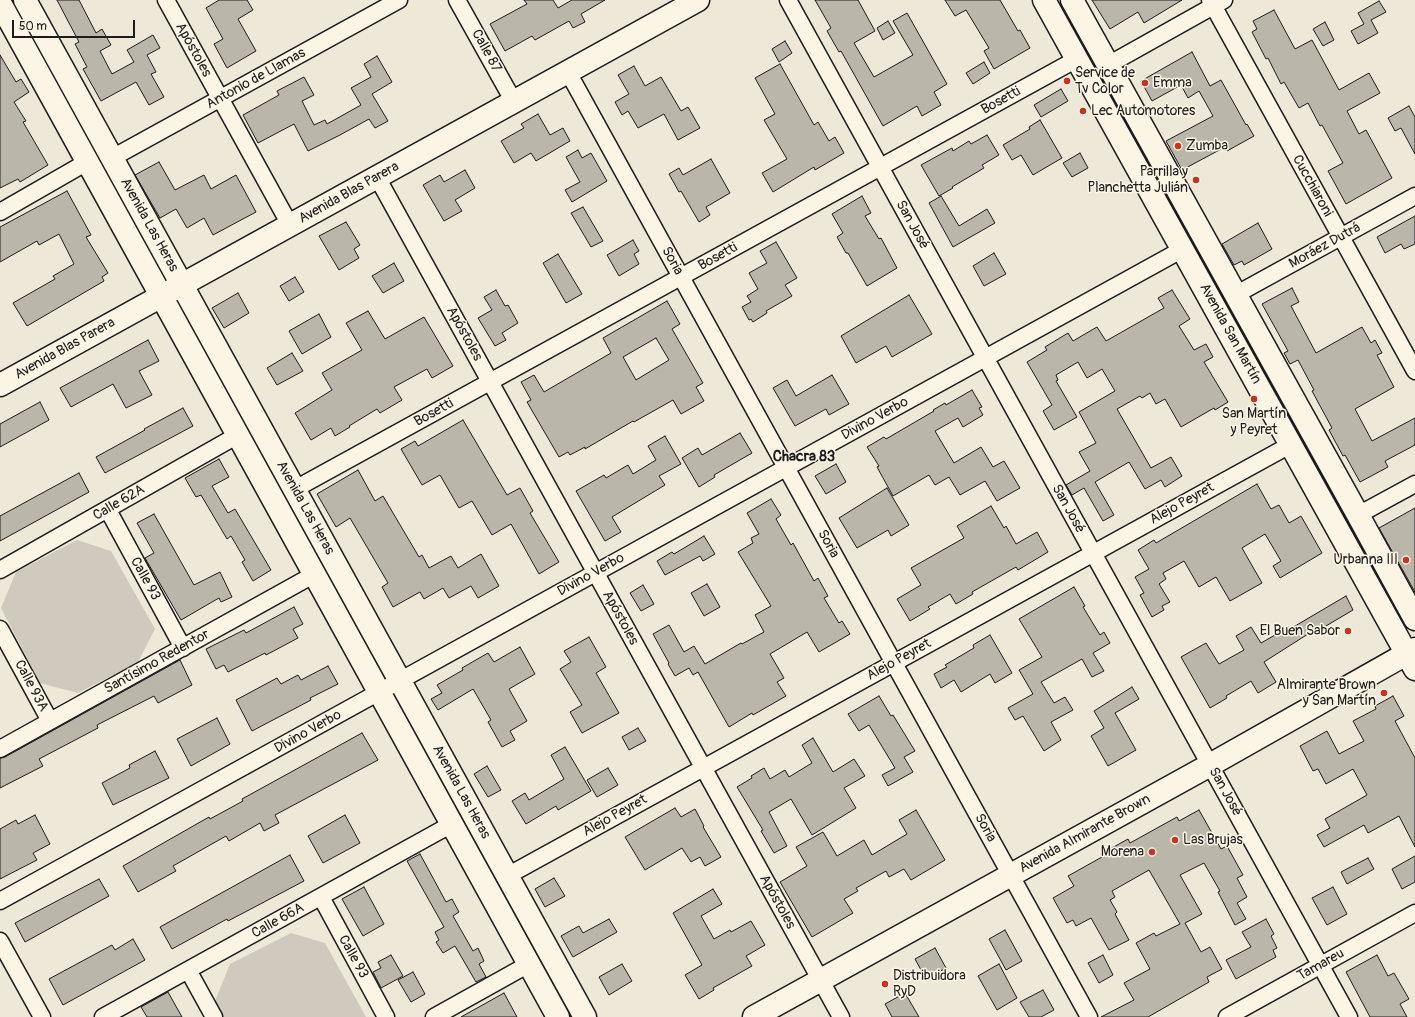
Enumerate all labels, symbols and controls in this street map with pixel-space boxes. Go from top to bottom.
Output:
scale bar [14,12,137,38]
text: 50 m [19,19,47,34]
street label: Apóstoles [171,20,215,80]
street label: Calle 87 [467,27,505,75]
street label: Antonio de Llamas [203,45,309,113]
place label: Service de Tv Color [1075,65,1135,98]
place label: Emma [1153,75,1192,91]
marker: Service de Tv Color [1062,76,1072,86]
marker: Emma [1140,78,1150,88]
street label: Bosetti [978,83,1024,119]
place label: Lec Automotores [1091,103,1195,119]
marker: Lec Automotores [1078,106,1088,116]
place label: Zumba [1186,138,1228,154]
marker: Zumba [1173,141,1183,151]
street label: Cucchiaroni [1288,152,1336,220]
street label: Avenida Blas Parera [296,159,402,227]
place label: Parrilla y Planchetta Julián [1087,164,1188,196]
street label: Avenida Las Heras [116,175,182,275]
marker: Parrilla y Planchetta Julián [1191,175,1201,185]
street label: San José [892,198,932,252]
street label: Moráez Dutrá [1286,219,1364,273]
street label: Bosetti [695,239,741,275]
street label: Soria [657,244,687,278]
street label: Avenida San Martín [1195,281,1265,387]
street label: Apóstoles [442,304,486,364]
street label: Avenida Blas Parera [12,315,118,383]
street label: Divino Verbo [839,394,911,444]
marker: San Martín y Peyret [1249,394,1259,404]
street label: Bosetti [411,395,457,431]
place label: San Martín y Peyret [1222,406,1286,438]
district label: Chacra 83 [773,448,835,466]
street label: Avenida Las Heras [272,458,338,558]
street label: Alejo Peyret [1147,479,1217,529]
street label: Calle 62A [90,482,148,524]
street label: San José [1048,482,1088,536]
street label: Soria [813,527,843,561]
street label: Divino Verbo [555,550,627,600]
place label: Urbanna III [1334,552,1398,568]
street label: Calle 93 [126,554,164,604]
marker: Urbanna III [1401,555,1411,565]
street label: Apóstoles [598,588,642,648]
place label: El Buen Sabor [1260,623,1340,639]
street label: Santísimo Redentor [102,626,212,698]
marker: El Buen Sabor [1343,626,1353,636]
street label: Alejo Peyret [864,635,934,685]
street label: Calle 93A [10,657,52,715]
place label: Almirante Brown y San Martín [1277,677,1376,710]
marker: Almirante Brown y San Martín [1379,688,1389,698]
street label: Divino Verbo [272,707,344,757]
street label: Avenida Las Heras [428,742,494,842]
street label: San José [1205,765,1245,819]
street label: Alejo Peyret [580,791,650,841]
street label: Avenida Almirante Brown [1017,791,1153,877]
street label: Soria [970,811,1000,845]
place label: Las Brujas [1183,832,1243,848]
marker: Las Brujas [1170,835,1180,845]
place label: Morena [1101,844,1144,860]
marker: Morena [1147,847,1157,857]
street label: Apóstoles [755,872,799,932]
street label: Calle 66A [249,900,307,942]
street label: Calle 93 [334,932,372,982]
street label: Tamareu [1295,945,1347,985]
place label: Distribuidora RyD [893,968,966,1000]
marker: Distribuidora RyD [880,979,890,989]

